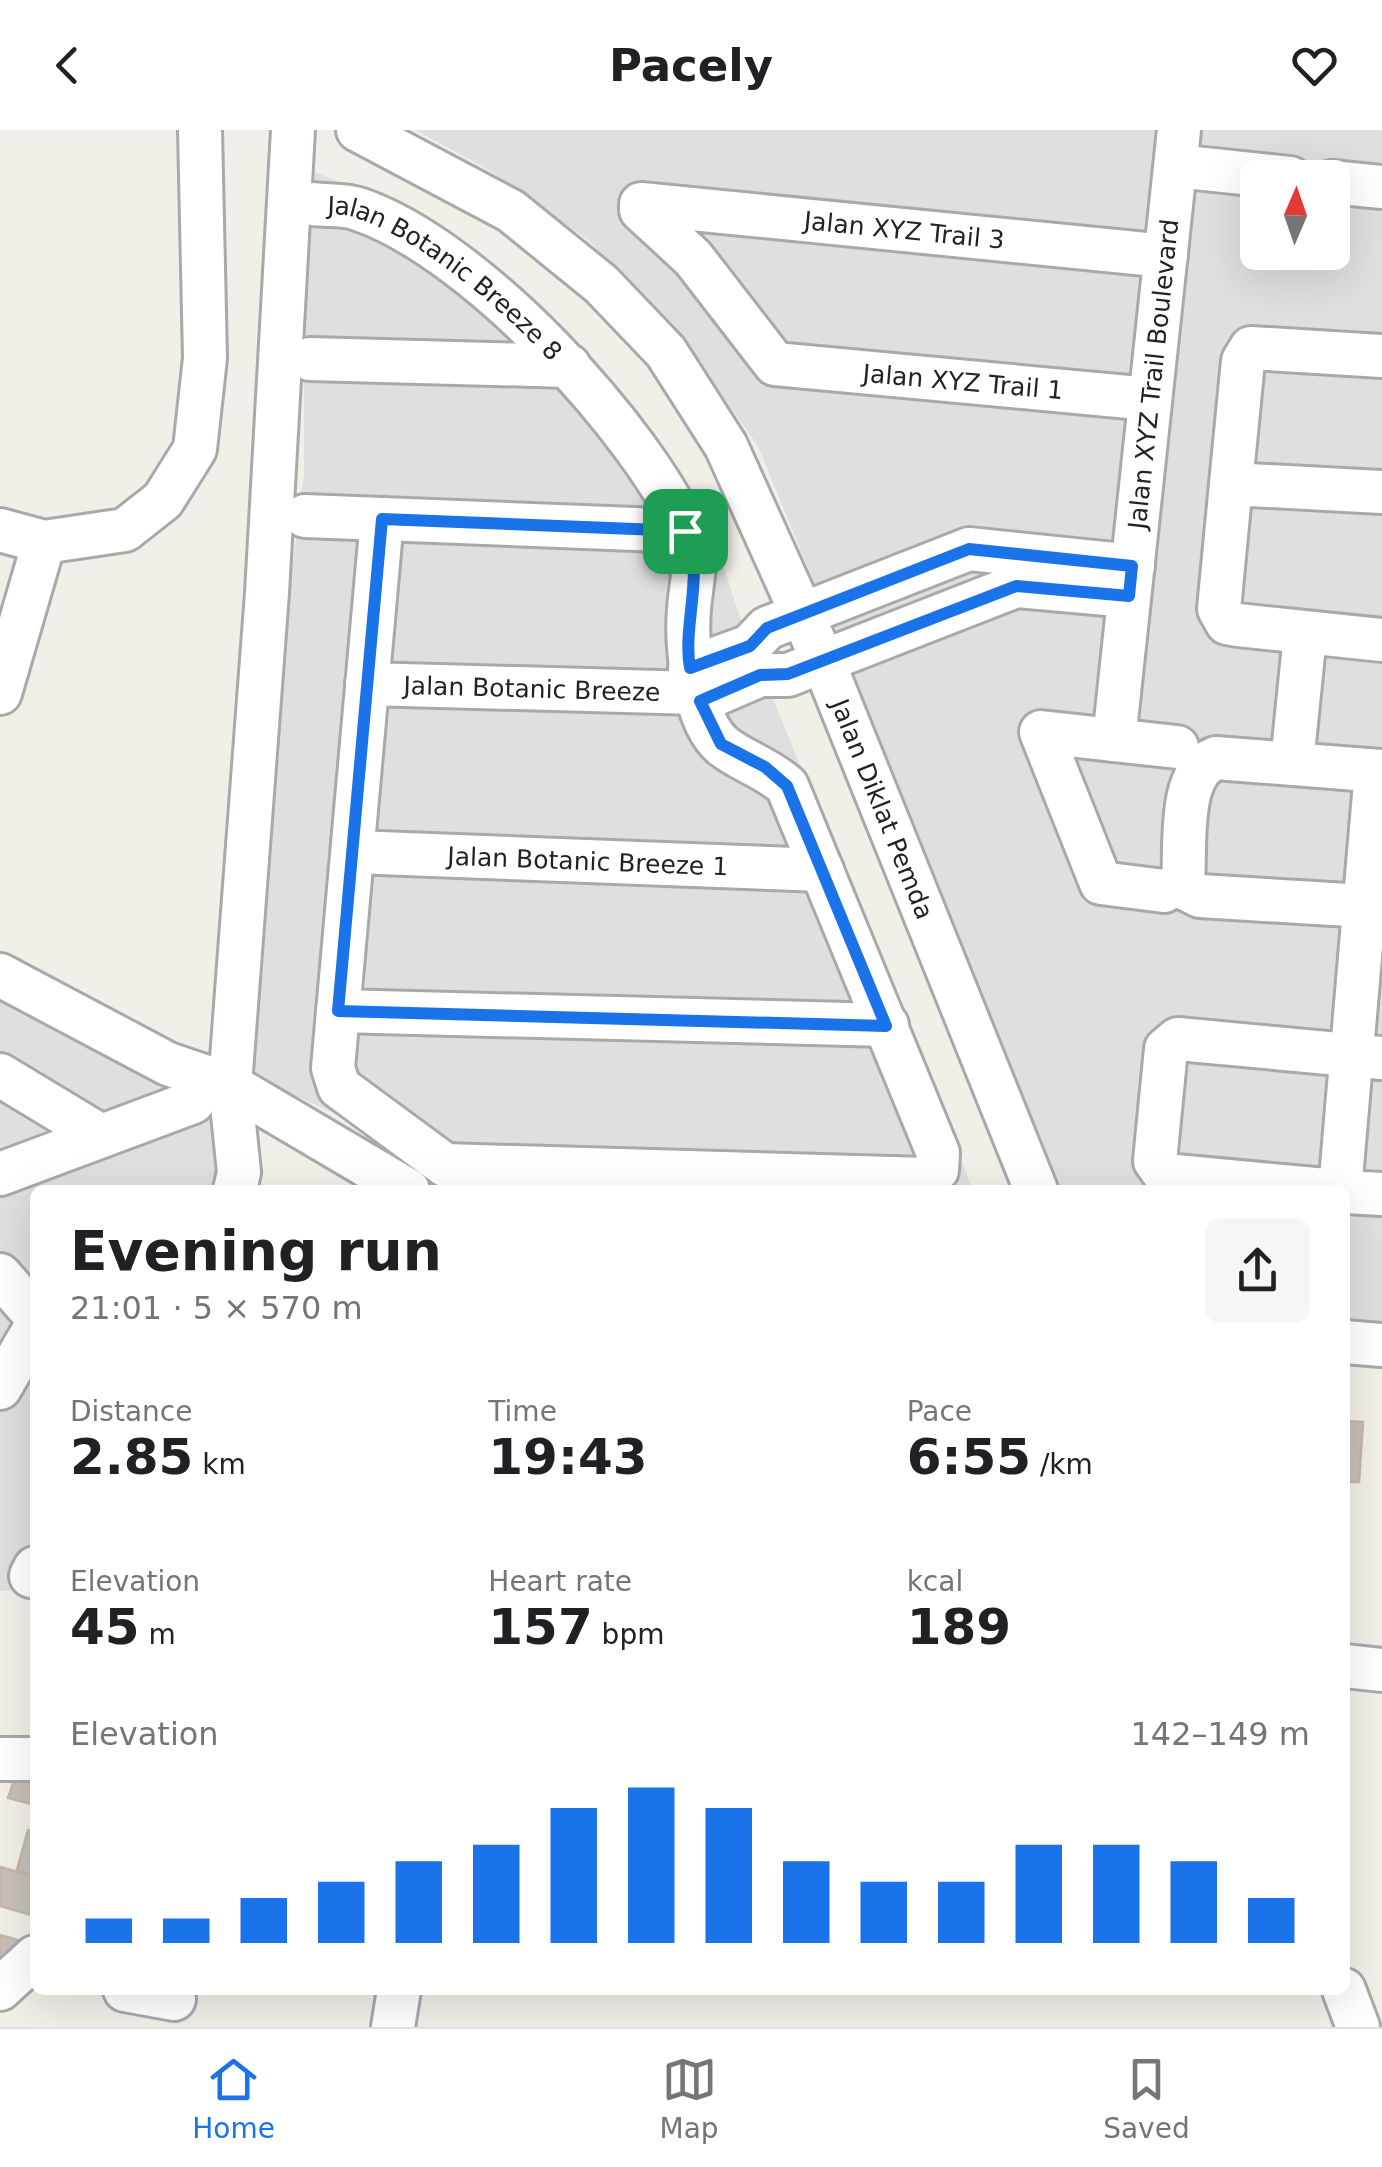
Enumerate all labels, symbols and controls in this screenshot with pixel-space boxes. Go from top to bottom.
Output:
icon: back [40,38,95,93]
icon: heart [1287,38,1342,93]
text: Pacely [609,39,773,92]
north arrow [1240,160,1350,270]
map controls [1240,160,1350,270]
street label: Jalan Botanic Breeze 8 [325,190,568,366]
street label: Jalan XYZ Trail 3 [801,206,1006,254]
street label: Jalan XYZ Trail Boulevard [1122,217,1184,533]
street label: Jalan XYZ Trail 1 [860,359,1064,405]
pin [643,489,728,574]
icon: arrive [658,504,713,559]
street label: Jalan Botanic Breeze [401,670,661,707]
street label: Jalan Diklat Pemda [825,693,940,923]
street label: Jalan Botanic Breeze 1 [445,841,729,881]
button: share [1205,1218,1310,1323]
text: Evening run [70,1219,442,1283]
text: 21:01 · 5 × 570 m [70,1289,363,1327]
text: Distance [70,1395,192,1428]
text: Time [488,1395,557,1428]
text: Pace [907,1395,972,1428]
text: 2.85 [70,1428,193,1486]
text: 19:43 [488,1428,647,1486]
text: 6:55 [907,1428,1031,1486]
text: km [193,1448,246,1481]
text: /km [1031,1448,1093,1481]
text: Elevation [70,1565,200,1598]
text: Heart rate [488,1565,632,1598]
text: kcal [907,1565,963,1598]
text: 45 [70,1598,140,1656]
text: 157 [488,1598,593,1656]
text: 189 [907,1598,1011,1656]
text: m [140,1618,176,1651]
text: bpm [593,1618,664,1651]
text: Elevation [70,1715,219,1753]
text: 142–149 m [1131,1715,1310,1753]
tab: Home [192,2052,275,2145]
tab: Map [660,2052,719,2145]
tab: Saved [1103,2052,1190,2145]

